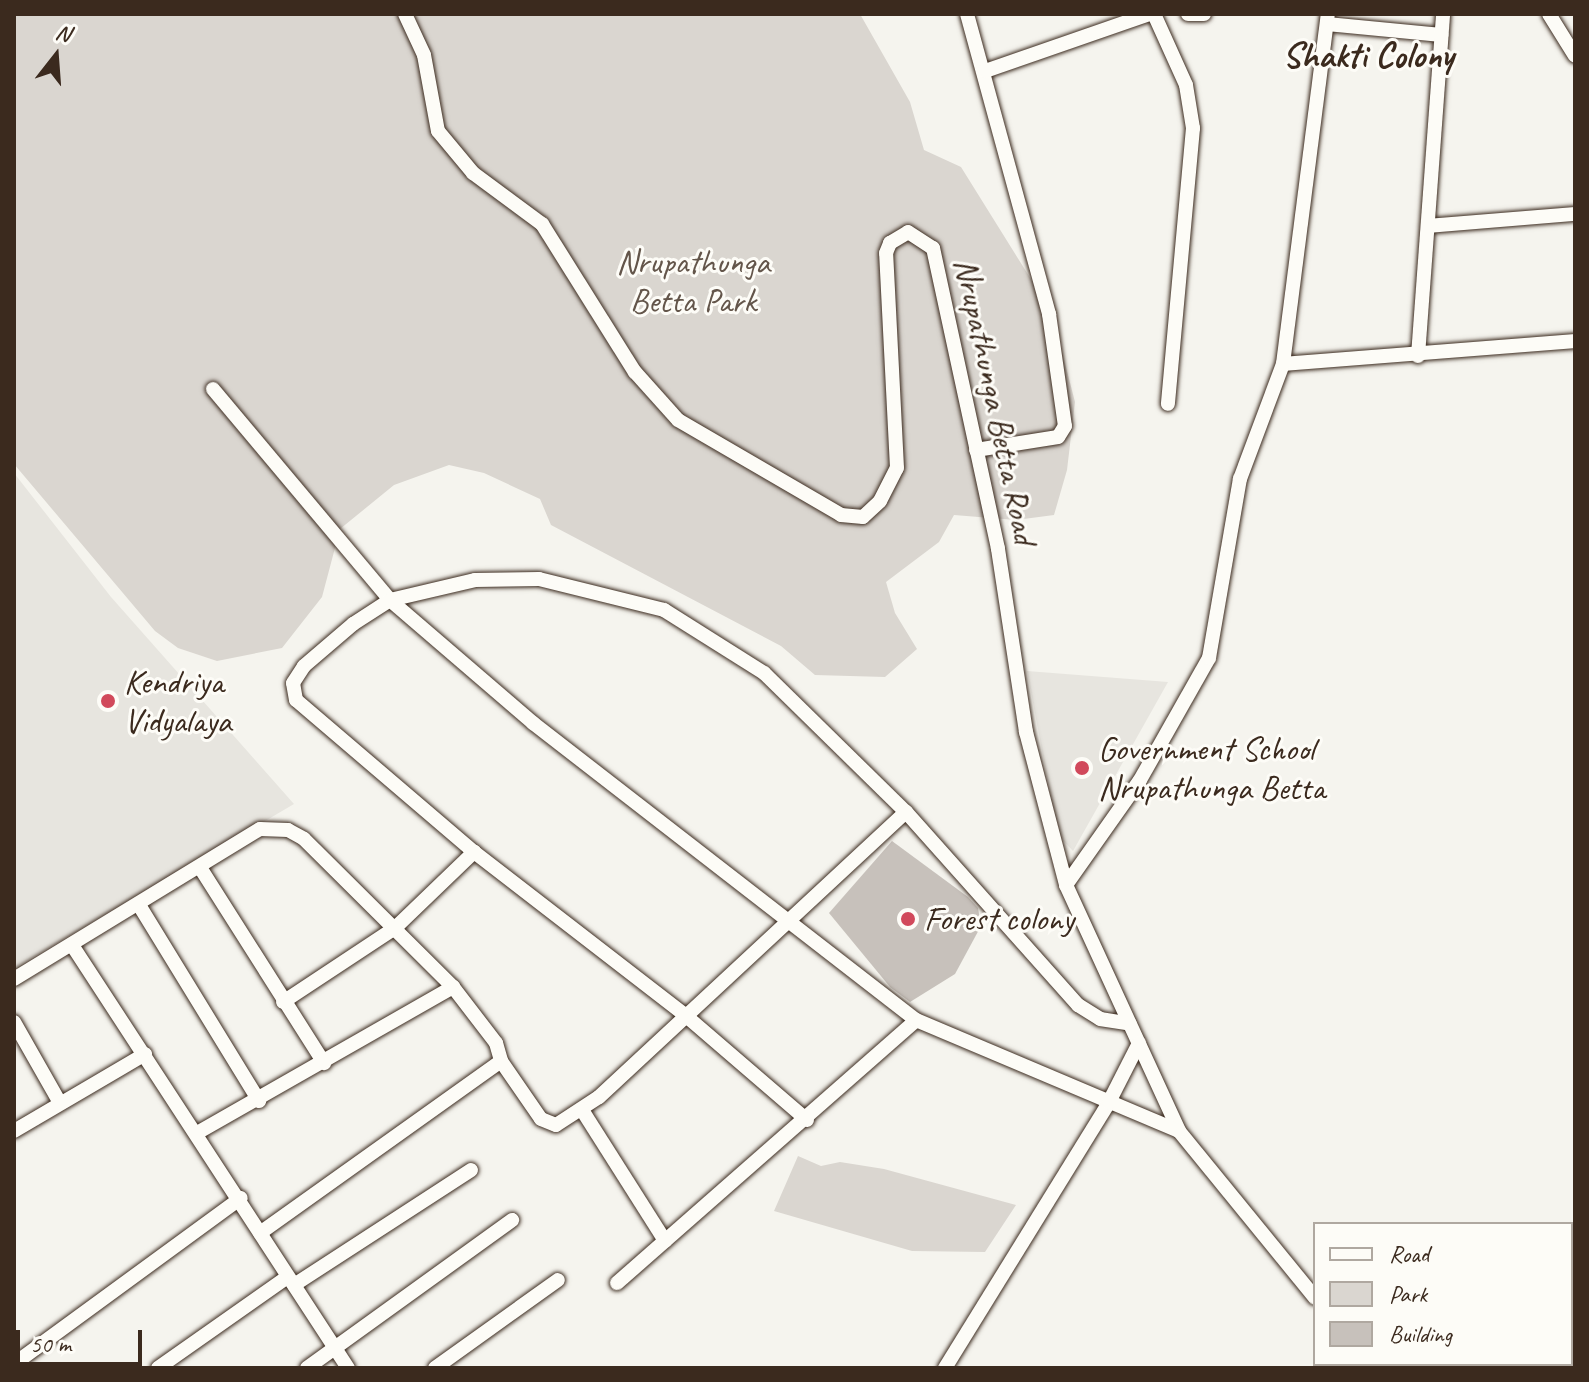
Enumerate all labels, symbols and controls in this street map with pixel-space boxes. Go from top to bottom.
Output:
north arrow [16,16,96,96]
text: N [52,18,74,48]
district label: Shakti Colony [1282,34,1454,78]
park label: Nrupathunga Betta Park [616,241,770,320]
street label: Nrupathunga Betta Road [946,254,1046,548]
place label: Kendriya Vidyalaya [124,661,231,740]
marker: Kendriya Vidyalaya [99,692,117,710]
place label: Government School Nrupathunga Betta [1098,728,1325,808]
marker: Government School Nrupathunga Betta [1073,759,1091,777]
place label: Forest colony [924,899,1074,939]
marker: Forest colony [899,910,917,928]
legend [1313,1222,1573,1366]
text: Road [1389,1239,1429,1269]
text: Park [1389,1279,1427,1309]
scale bar [20,1314,146,1364]
text: Building [1389,1319,1452,1349]
text: 50 m [30,1329,71,1359]

